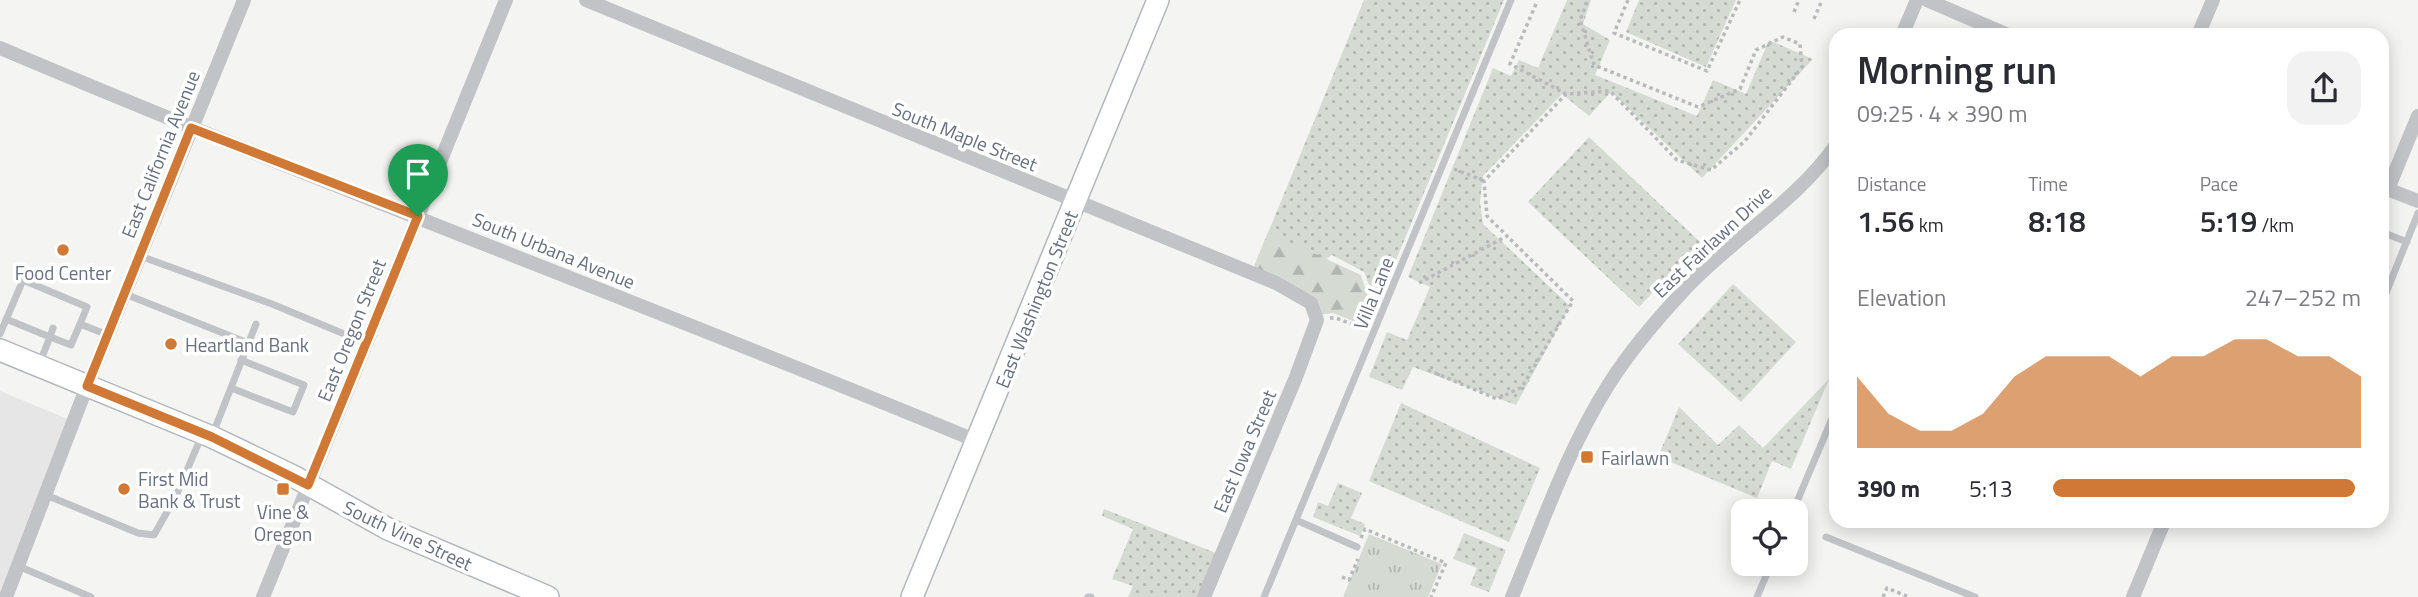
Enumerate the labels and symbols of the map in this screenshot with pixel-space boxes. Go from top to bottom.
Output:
street label: East California Avenue [113,66,207,242]
street label: South Maple Street [888,94,1042,178]
pin [388,144,448,216]
street label: East Fairlawn Drive [1646,178,1778,304]
street label: South Urbana Avenue [468,204,640,296]
street label: East Washington Street [987,206,1085,392]
marker: Food Center [55,242,71,258]
street label: Villa Lane [1345,252,1401,334]
street label: East Oregon Street [309,254,393,406]
place label: Food Center [15,258,112,287]
place label: Heartland Bank [185,330,309,359]
marker: Heartland Bank [163,336,179,352]
street label: East Iowa Street [1205,385,1283,517]
place label: Fairlawn [1601,443,1669,472]
marker: Fairlawn [1579,449,1595,465]
place label: First Mid Bank & Trust [138,464,241,515]
marker: First Mid Bank & Trust [116,481,132,497]
marker: Vine & Oregon [275,481,291,497]
street label: South Vine Street [339,492,478,578]
place label: Vine & Oregon [254,497,312,548]

